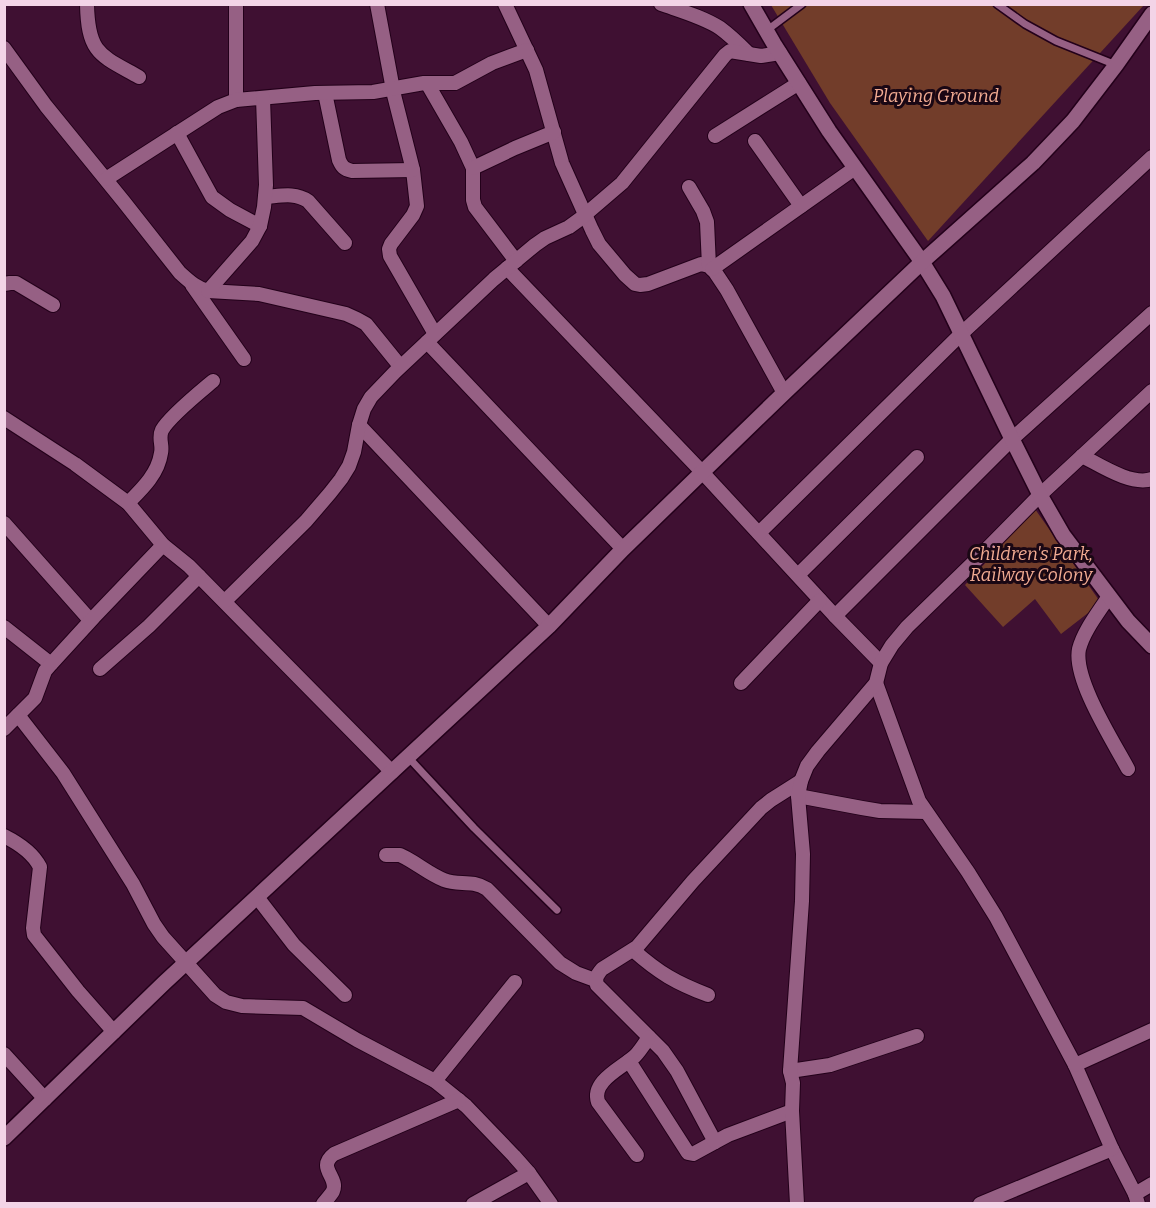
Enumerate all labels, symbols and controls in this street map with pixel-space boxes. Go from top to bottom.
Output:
park label: Playing Ground [873,85,1000,107]
park label: Children's Park, Railway Colony [969,543,1093,586]

